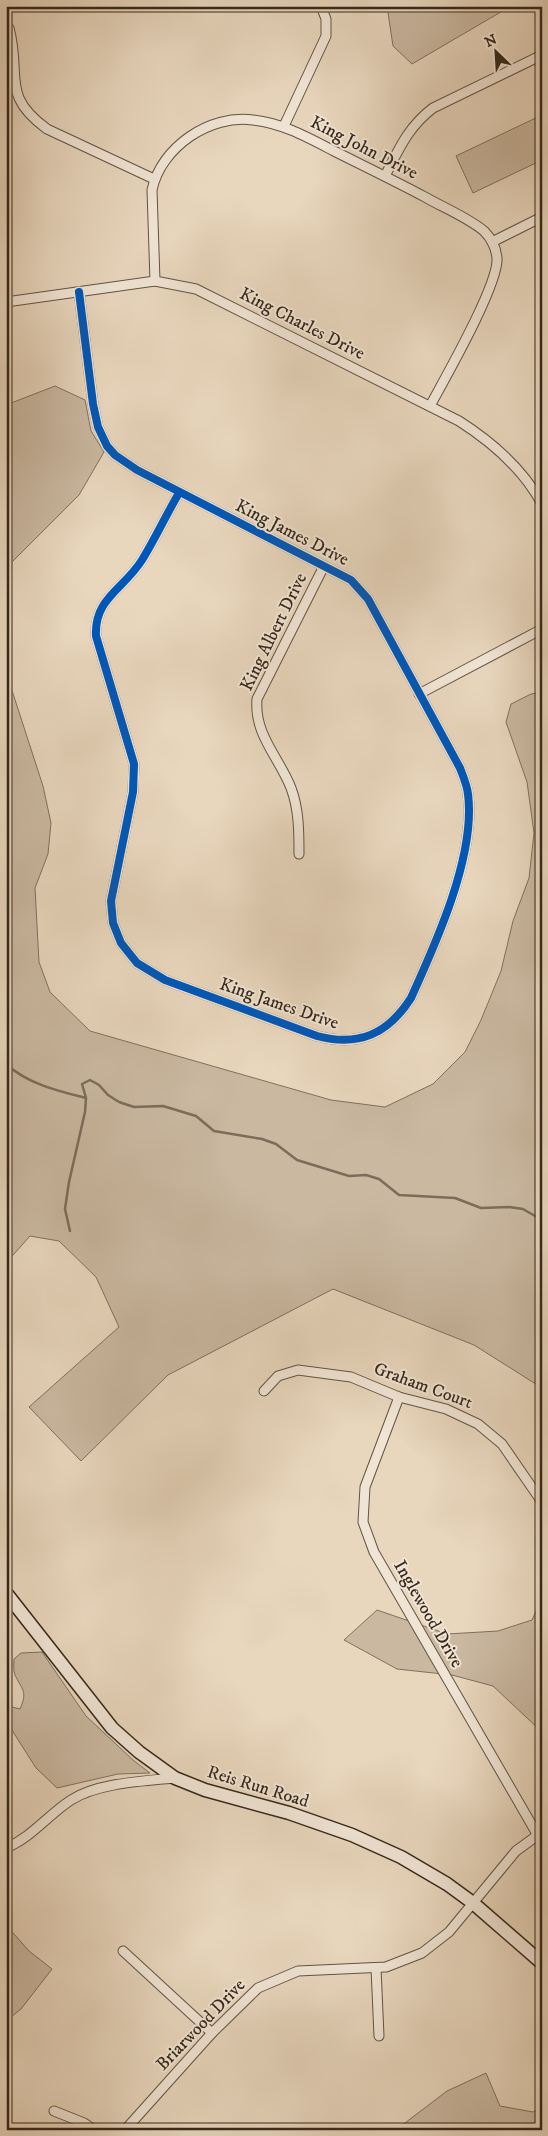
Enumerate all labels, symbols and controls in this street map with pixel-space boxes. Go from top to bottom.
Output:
north arrow [470,28,520,78]
text: N [482,30,500,52]
street label: King John Drive [307,112,421,184]
street label: King Charles Drive [236,283,368,365]
street label: King James Drive [231,495,353,571]
street label: King Albert Drive [236,569,312,695]
street label: King James Drive [216,973,342,1035]
street label: Graham Court [371,1358,476,1414]
street label: Inglewood Drive [388,1556,468,1672]
street label: Reis Run Road [205,1761,311,1813]
street label: Briarwood Drive [152,1975,250,2075]

